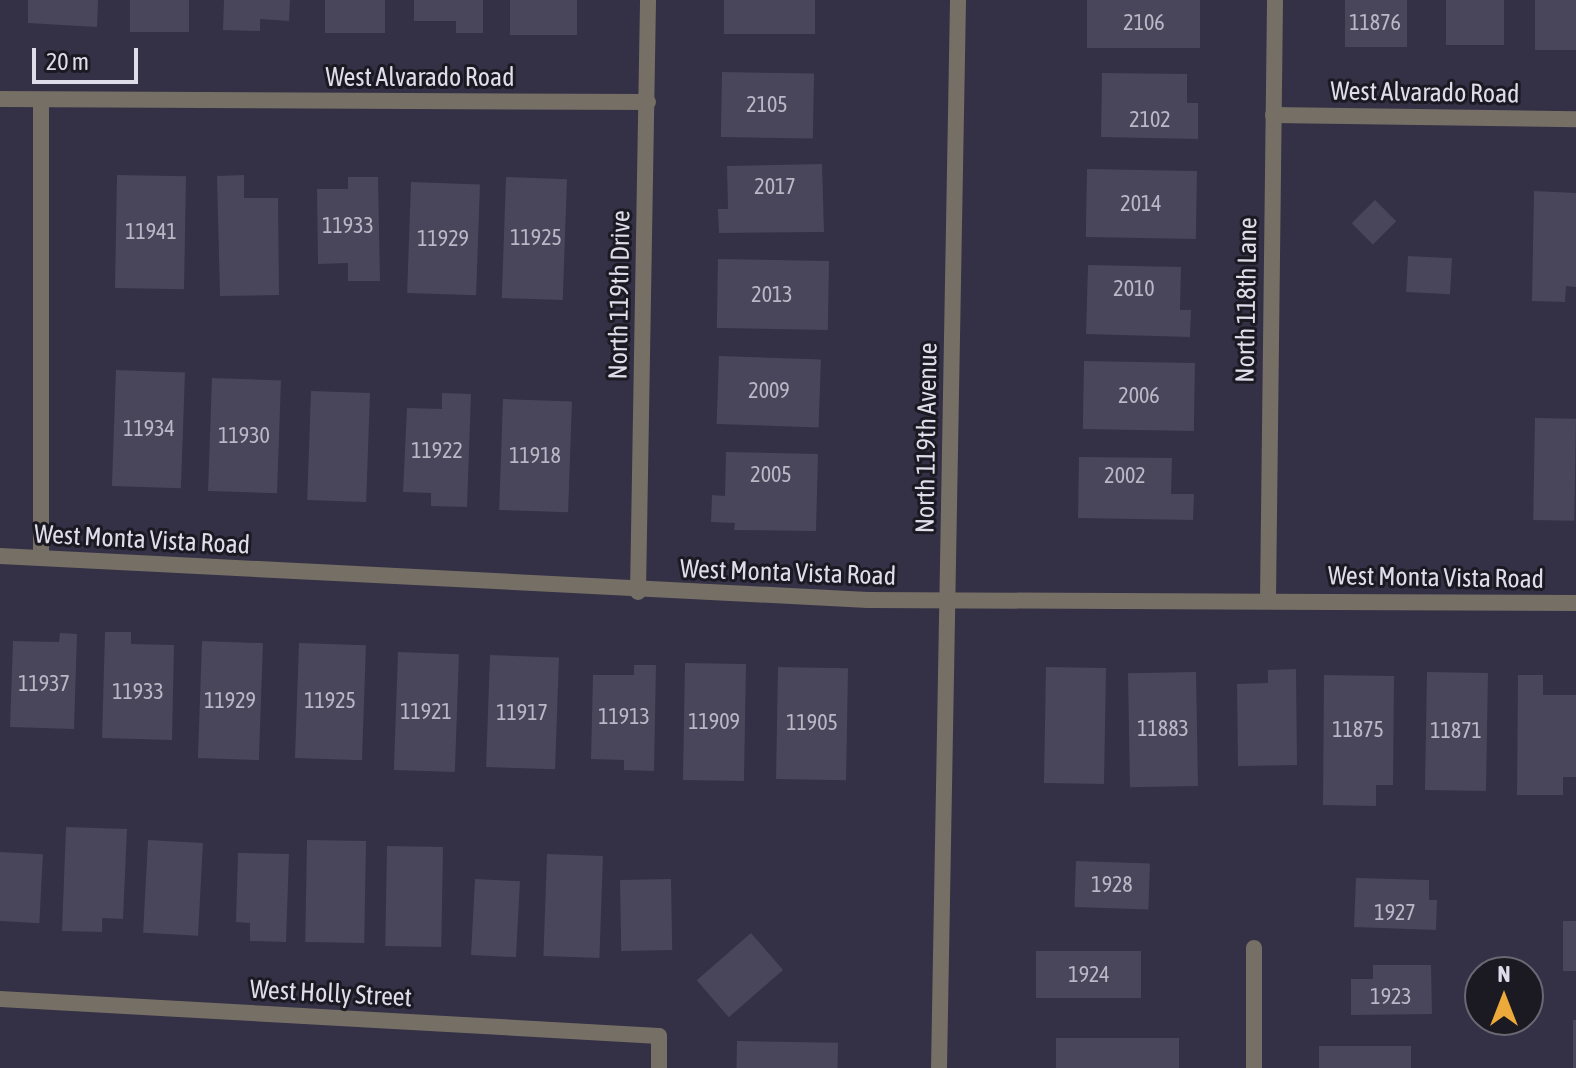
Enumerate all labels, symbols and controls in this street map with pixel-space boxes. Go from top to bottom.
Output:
house number: 2106 [1123,10,1165,36]
house number: 11876 [1349,10,1401,36]
scale bar [36,32,142,82]
text: 20 m [46,48,89,75]
street label: West Alvarado Road [326,62,514,94]
street label: West Alvarado Road [1330,76,1520,110]
house number: 2105 [746,92,788,118]
house number: 2102 [1129,107,1171,133]
house number: 2017 [754,174,796,200]
house number: 2014 [1120,191,1162,217]
street label: North 119th Drive [603,210,637,380]
house number: 11933 [322,213,374,239]
street label: North 118th Lane [1230,217,1264,383]
house number: 11941 [125,219,177,245]
house number: 11925 [510,225,562,251]
house number: 11929 [417,226,469,252]
house number: 2010 [1113,276,1155,302]
house number: 2013 [751,282,793,308]
street label: North 119th Avenue [910,342,944,534]
house number: 2009 [748,378,790,404]
house number: 2006 [1118,383,1160,409]
house number: 11934 [123,416,175,442]
house number: 11930 [218,423,270,449]
house number: 11922 [411,438,463,464]
house number: 11918 [509,443,561,469]
house number: 2005 [750,462,792,488]
house number: 2002 [1104,463,1146,489]
street label: West Monta Vista Road [33,519,251,561]
street label: West Monta Vista Road [679,554,897,592]
street label: West Monta Vista Road [1328,561,1544,595]
house number: 11937 [18,671,70,697]
house number: 11933 [112,679,164,705]
house number: 11929 [204,688,256,714]
house number: 11925 [304,688,356,714]
house number: 11921 [400,699,452,725]
house number: 11917 [496,700,548,726]
house number: 11913 [598,704,650,730]
house number: 11909 [688,709,740,735]
house number: 11905 [786,710,838,736]
house number: 11883 [1137,716,1189,742]
house number: 11875 [1332,717,1384,743]
house number: 11871 [1430,718,1482,744]
house number: 1928 [1091,872,1133,898]
house number: 1927 [1374,900,1416,926]
north arrow [1464,956,1544,1036]
text: N [1498,961,1510,987]
house number: 1924 [1068,962,1110,988]
street label: West Holly Street [249,974,413,1014]
house number: 1923 [1370,984,1412,1010]

